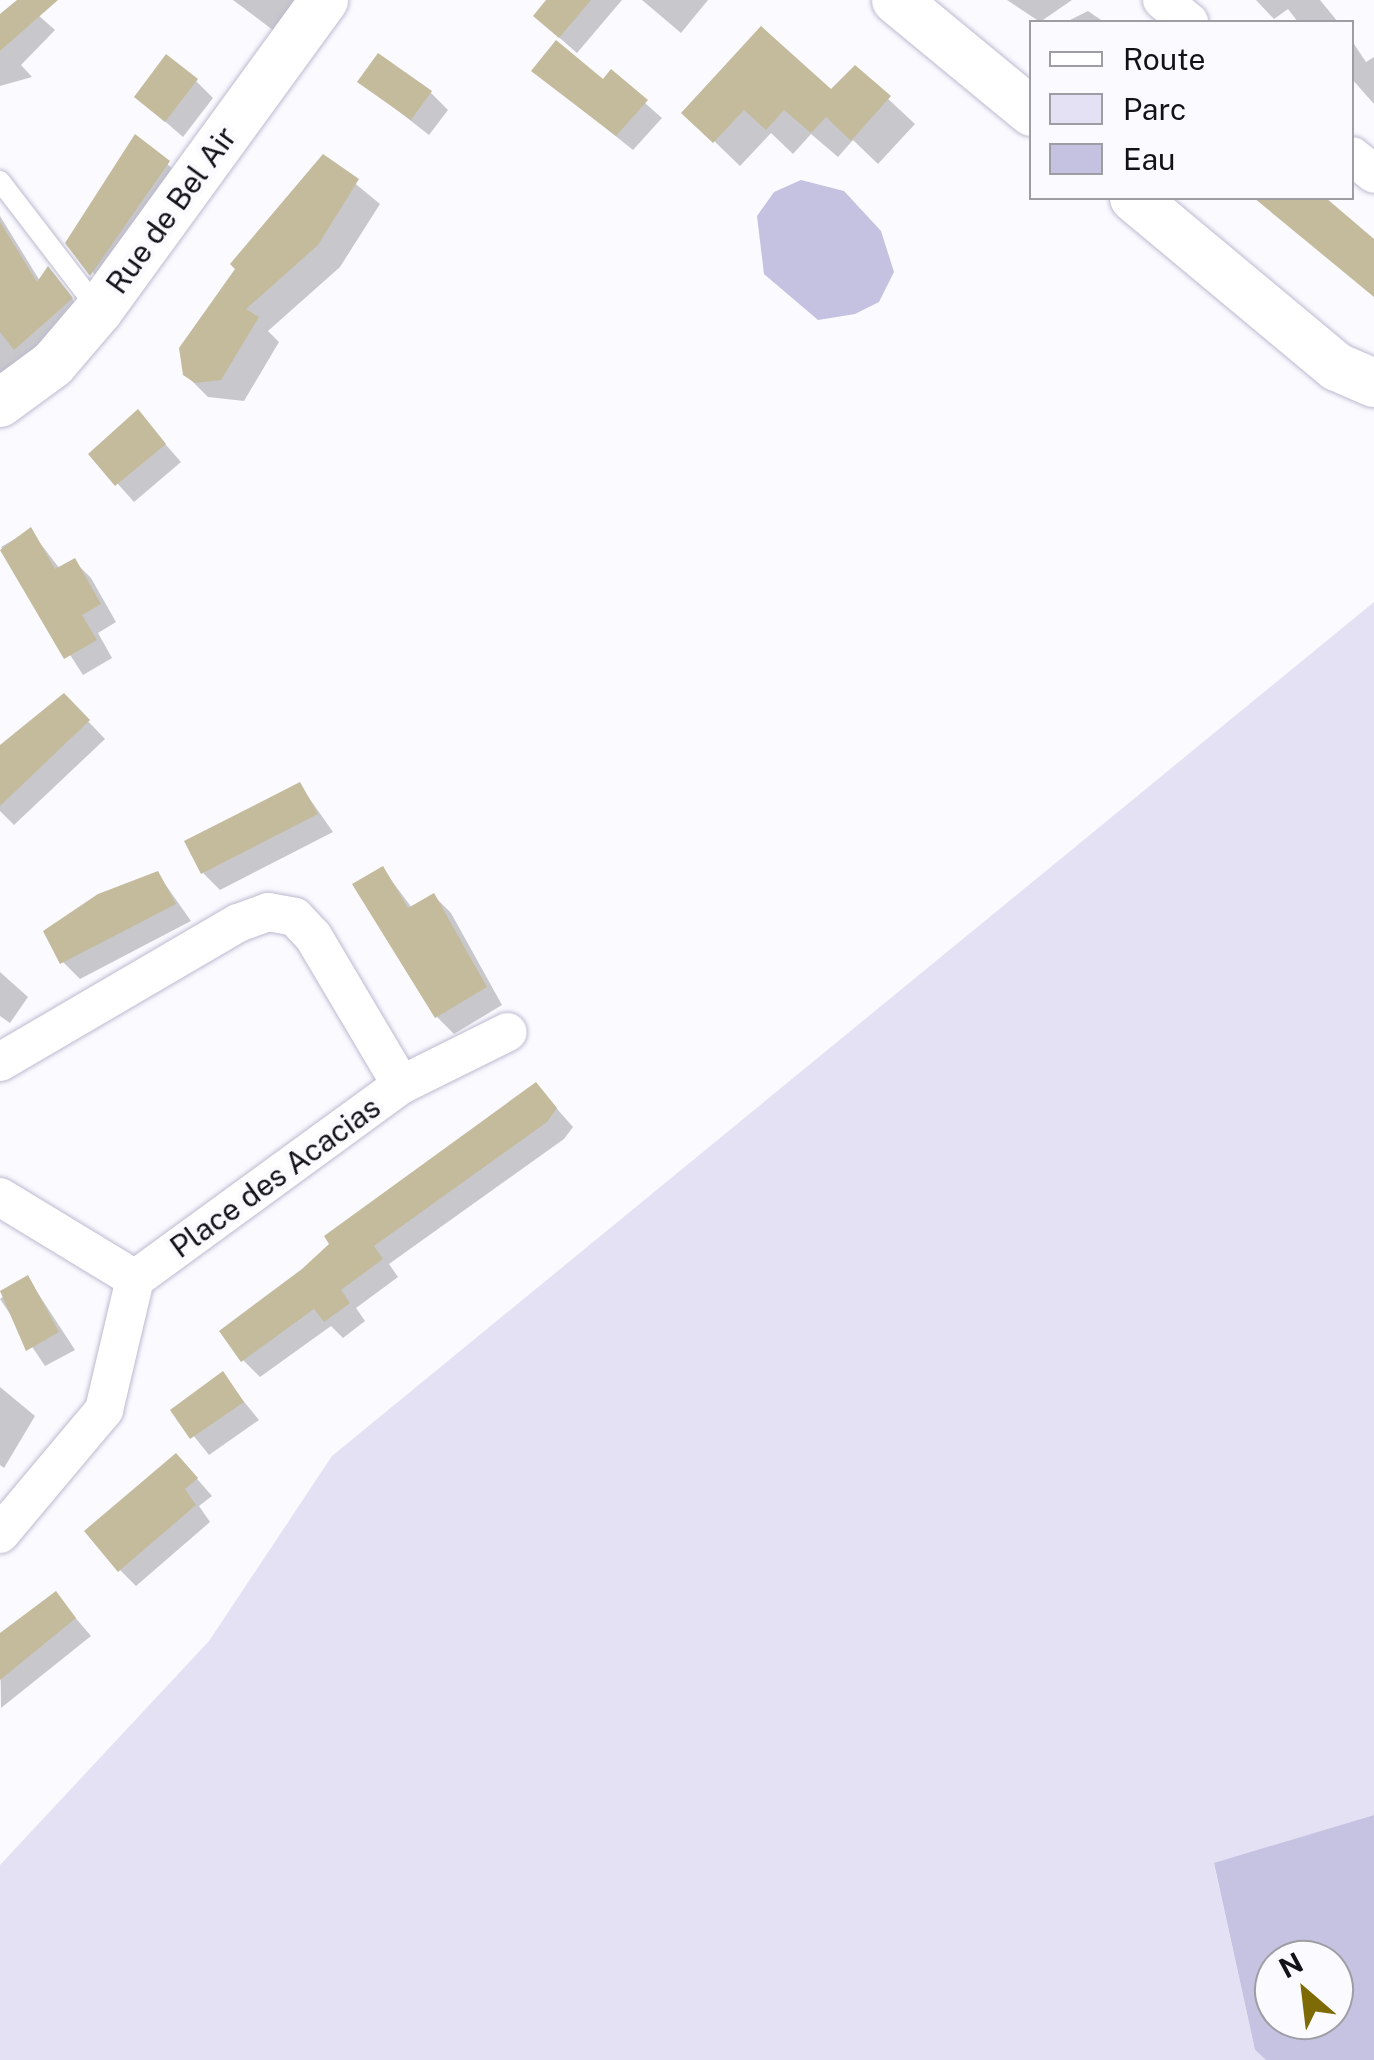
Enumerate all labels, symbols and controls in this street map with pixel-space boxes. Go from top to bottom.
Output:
legend [1029,20,1354,200]
text: Route [1123,41,1205,77]
text: Parc [1123,91,1186,127]
street label: Rue de Bel Air [98,119,244,301]
text: Eau [1123,141,1175,177]
street label: Place des Acacias [163,1089,387,1265]
north arrow [1254,1940,1354,2040]
text: N [1273,1945,1308,1985]

